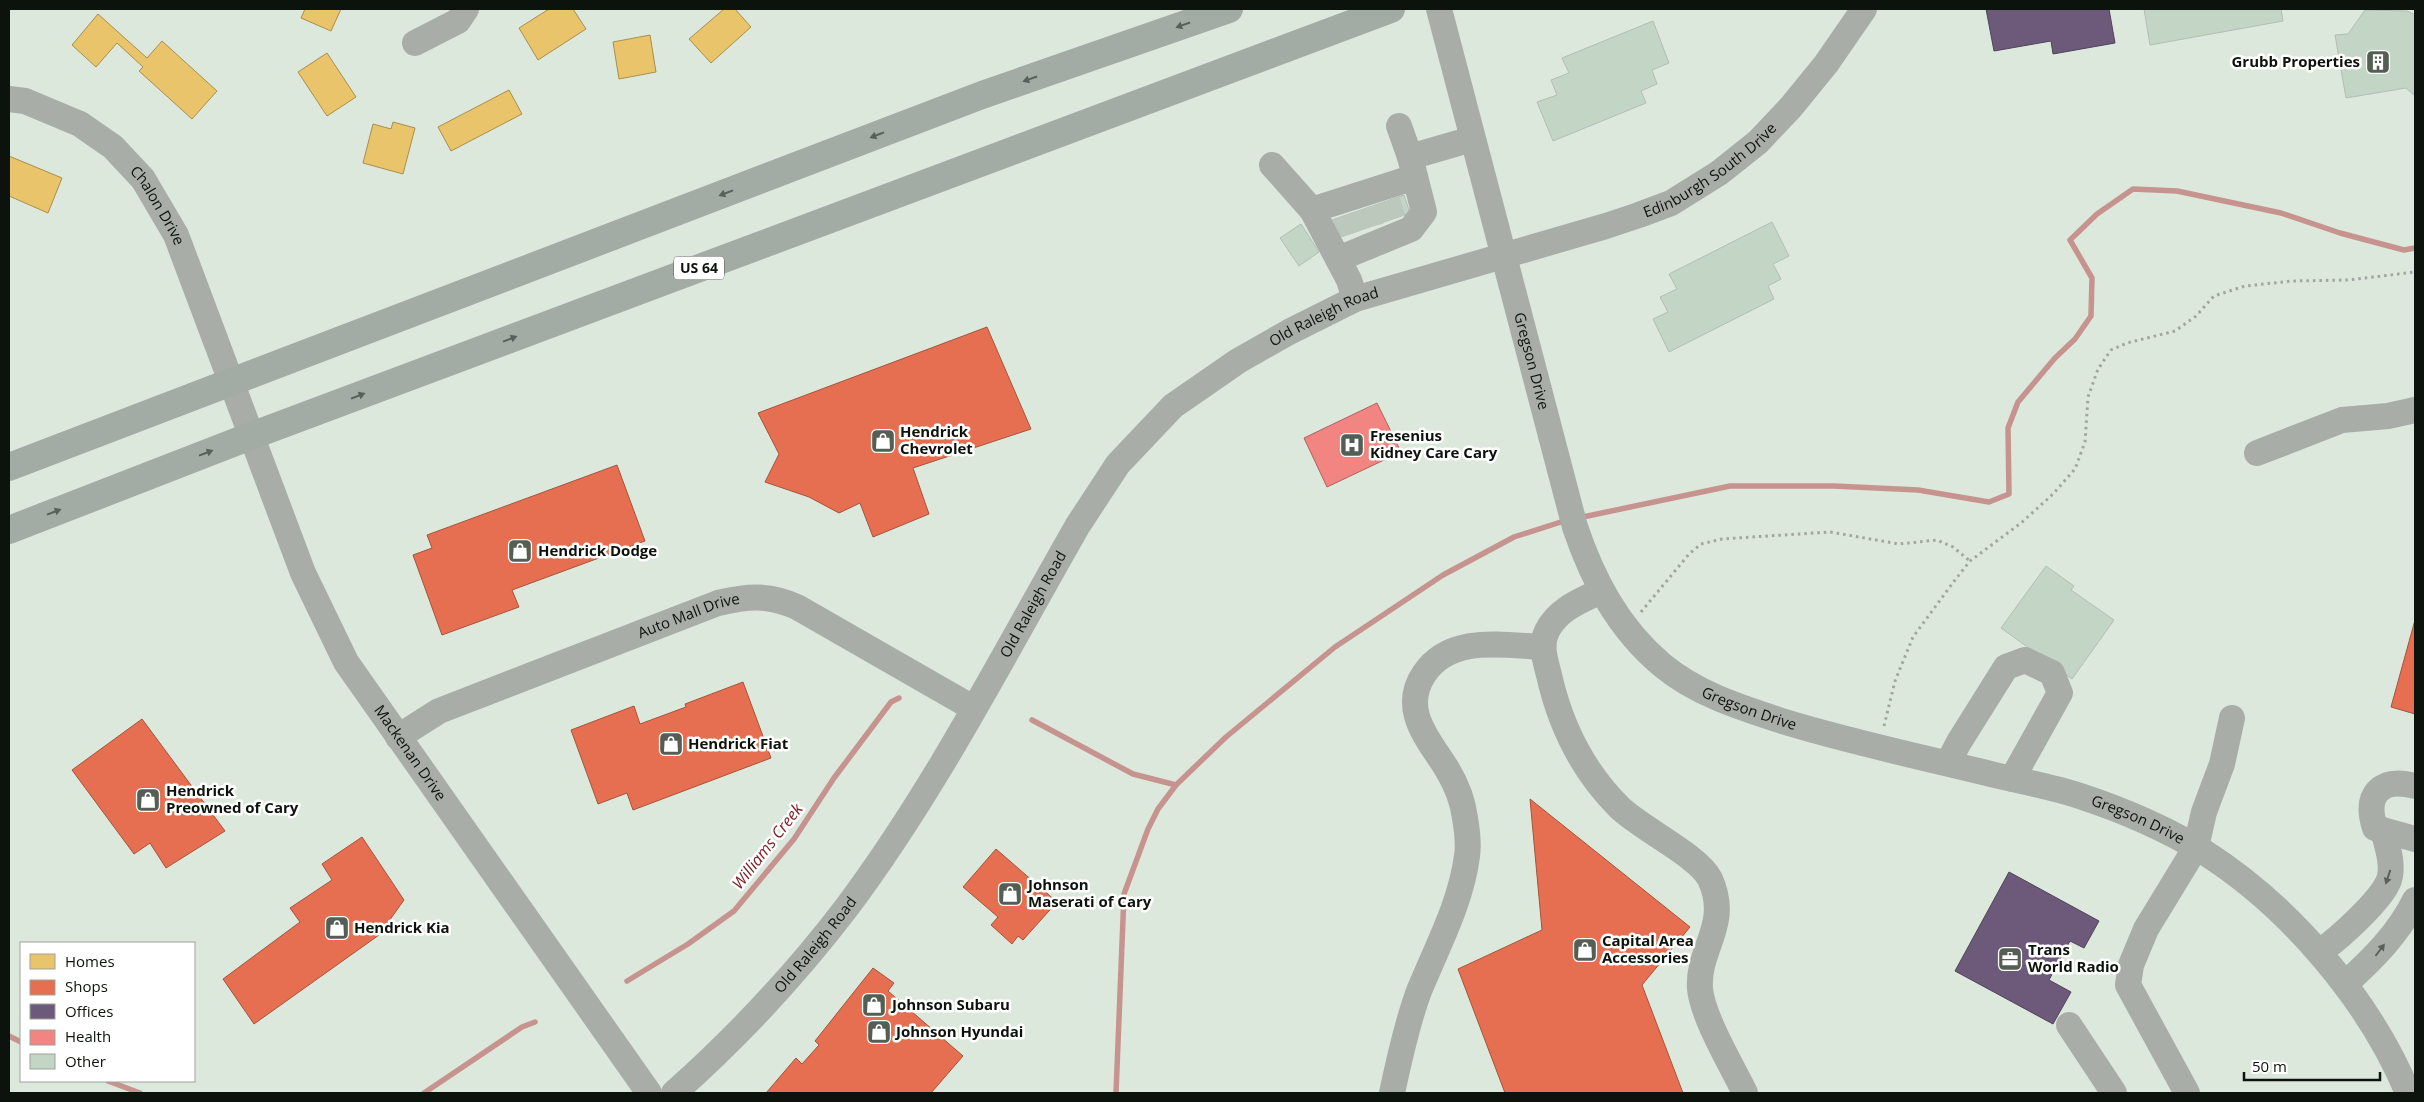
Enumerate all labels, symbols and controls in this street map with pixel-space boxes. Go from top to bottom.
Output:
one-way arrow [1175,21,1190,29]
building icon: Grubb Properties [2365,49,2391,75]
place label: Grubb Properties [2231,51,2360,71]
one-way arrow [1022,75,1037,83]
street label: Edinburgh South Drive [1640,118,1780,222]
one-way arrow [870,132,885,139]
street label: Chalon Drive [126,161,190,248]
one-way arrow [718,190,733,197]
road number: US 64 [674,256,724,280]
street label: Old Raleigh Road [1265,282,1381,350]
street label: Gregson Drive [1510,310,1555,412]
one-way arrow [503,335,518,343]
one-way arrow [351,392,366,400]
place label: Hendrick Chevrolet [900,421,973,458]
place label: Fresenius Kidney Care Cary [1370,425,1498,462]
shop icon: Hendrick Chevrolet [870,428,896,454]
hospital icon: Fresenius Kidney Care Cary [1339,432,1365,458]
one-way arrow [199,449,213,457]
one-way arrow [47,508,62,516]
shop icon: Hendrick Dodge [507,538,533,564]
place label: Hendrick Dodge [538,540,657,560]
street label: Old Raleigh Road [995,547,1070,661]
street label: Auto Mall Drive [635,588,741,642]
street label: Gregson Drive [1699,681,1799,734]
street label: Mackenan Drive [370,701,451,804]
shop icon: Hendrick Fiat [658,731,684,757]
place label: Hendrick Fiat [688,733,789,753]
place label: Hendrick Preowned of Cary [166,780,299,817]
shop icon: Hendrick Preowned of Cary [135,787,161,813]
street label: Gregson Drive [2089,790,2189,848]
water label: Williams Creek [727,798,808,893]
one-way arrow [2383,870,2391,885]
place label: Johnson Maserati of Cary [1026,874,1152,911]
shop icon: Johnson Maserati of Cary [997,881,1023,907]
street label: Old Raleigh Road [769,892,860,997]
shop icon: Hendrick Kia [324,915,350,941]
place label: Hendrick Kia [354,917,450,937]
place label: Capital Area Accessories [1602,930,1694,967]
shop icon: Capital Area Accessories [1572,937,1598,963]
place label: Trans World Radio [2028,939,2119,976]
legend [20,942,195,1082]
one-way arrow [2375,944,2386,957]
office icon: Trans World Radio [1997,946,2023,972]
text: Homes [65,951,115,971]
text: Shops [65,976,108,996]
shop icon: Johnson Subaru [861,992,887,1018]
place label: Johnson Subaru [890,994,1010,1014]
text: Offices [65,1001,113,1021]
shop icon: Johnson Hyundai [866,1019,892,1045]
place label: Johnson Hyundai [894,1021,1023,1041]
text: Health [65,1026,111,1046]
scale bar [2244,1050,2380,1082]
text: Other [65,1051,106,1071]
text: 50 m [2252,1056,2287,1076]

